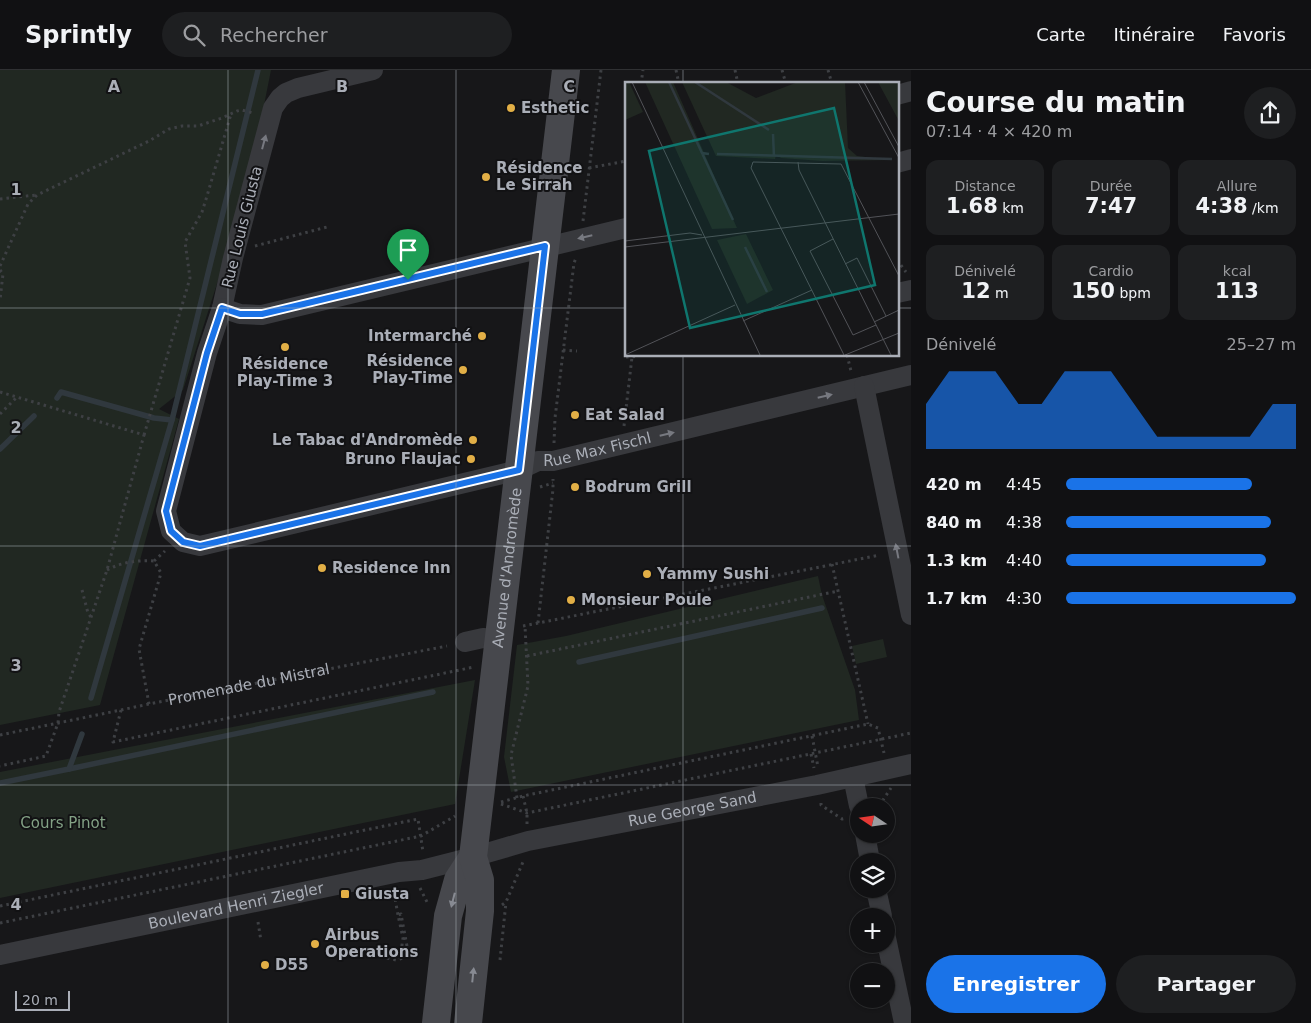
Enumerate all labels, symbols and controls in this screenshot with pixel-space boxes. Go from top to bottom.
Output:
search box [162,12,512,57]
text: Sprintly [25,21,132,49]
icon: search [180,21,208,49]
text: Rechercher [220,24,328,46]
text: Carte [1036,24,1085,45]
text: Itinéraire [1113,24,1195,45]
text: Favoris [1223,24,1286,45]
text: A [108,77,121,96]
text: B [336,77,348,96]
text: C [563,77,575,96]
inset map [625,82,898,356]
text: Course du matin [926,86,1186,119]
button: share [1244,87,1296,139]
place label: Esthetic [521,99,589,117]
marker: Esthetic [505,102,517,114]
text: 07:14 · 4 × 420 m [926,122,1072,141]
one-way arrow [260,135,268,150]
place label: Résidence Le Sirrah [496,159,582,194]
street label: Rue Louis Giusta [218,164,266,290]
marker: Résidence Le Sirrah [480,171,492,183]
text: Distance [954,178,1016,194]
text: Durée [1090,178,1132,194]
text: Allure [1217,178,1257,194]
text: 1 [10,180,22,199]
text: 1.68 [946,194,998,218]
text: 7:47 [1085,194,1137,218]
text: 4:38 [1195,194,1248,218]
text: km [998,200,1024,216]
text: /km [1248,200,1279,216]
pin [387,229,429,280]
one-way arrow [578,233,593,241]
icon: arrive [394,236,422,264]
text: Dénivelé [954,263,1016,279]
text: Cardio [1088,263,1134,279]
text: kcal [1223,263,1251,279]
text: 12 [961,279,991,303]
text: 150 [1071,279,1115,303]
text: 113 [1215,279,1259,303]
text: m [991,285,1009,301]
text: bpm [1115,285,1151,301]
place label: Intermarché [368,327,472,345]
marker: Intermarché [476,330,488,342]
text: Dénivelé [926,335,996,354]
text: 25–27 m [1227,335,1296,354]
marker: Résidence Play-Time 3 [279,341,291,353]
place label: Résidence Play-Time [367,352,453,387]
place label: Résidence Play-Time 3 [237,355,333,390]
marker: Résidence Play-Time [457,364,469,376]
one-way arrow [818,392,833,400]
place label: Eat Salad [585,406,665,424]
marker: Eat Salad [569,409,581,421]
text: 2 [10,418,22,437]
street label: Rue Max Fischl [543,429,653,470]
one-way arrow [660,429,675,437]
place label: Le Tabac d'Andromède [272,431,463,449]
marker: Le Tabac d'Andromède [467,434,479,446]
place label: Bruno Flaujac [345,450,461,468]
marker: Bruno Flaujac [465,453,477,465]
text: 420 m [926,475,982,494]
text: 4:45 [1006,475,1042,494]
place label: Bodrum Grill [585,478,692,496]
marker: Bodrum Grill [569,481,581,493]
street label: Avenue d'Andromède [489,487,526,649]
text: 840 m [926,513,982,532]
text: 4:38 [1006,513,1042,532]
one-way arrow [893,542,901,558]
text: 1.3 km [926,551,987,570]
text: 4:40 [1006,551,1042,570]
place label: Residence Inn [332,559,451,577]
marker: Residence Inn [316,562,328,574]
place label: Yammy Sushi [656,565,769,583]
marker: Yammy Sushi [641,568,653,580]
text: 1.7 km [926,589,987,608]
text: 4:30 [1006,589,1042,608]
place label: Monsieur Poule [581,591,712,609]
marker: Monsieur Poule [565,594,577,606]
text: 3 [10,656,22,675]
street label: Promenade du Mistral [167,660,331,709]
street label: Rue George Sand [627,788,758,830]
north arrow [850,798,895,842]
map controls [850,798,895,1008]
park label: Cours Pinot [20,814,106,832]
button: layers [850,853,895,898]
street label: Boulevard Henri Ziegler [147,879,326,933]
place label: Giusta [355,885,409,903]
marker: Giusta [339,888,351,900]
one-way arrow [448,893,456,908]
text: 4 [10,895,22,914]
button: + [850,908,895,953]
place label: Airbus Operations [325,926,418,961]
marker: Airbus Operations [309,938,321,950]
button: Enregistrer [926,955,1106,1013]
button: Partager [1116,955,1296,1013]
place label: D55 [275,956,308,974]
marker: D55 [259,959,271,971]
button: − [850,963,895,1008]
one-way arrow [469,966,477,982]
scale bar [15,988,70,1011]
text: 20 m [22,992,58,1008]

